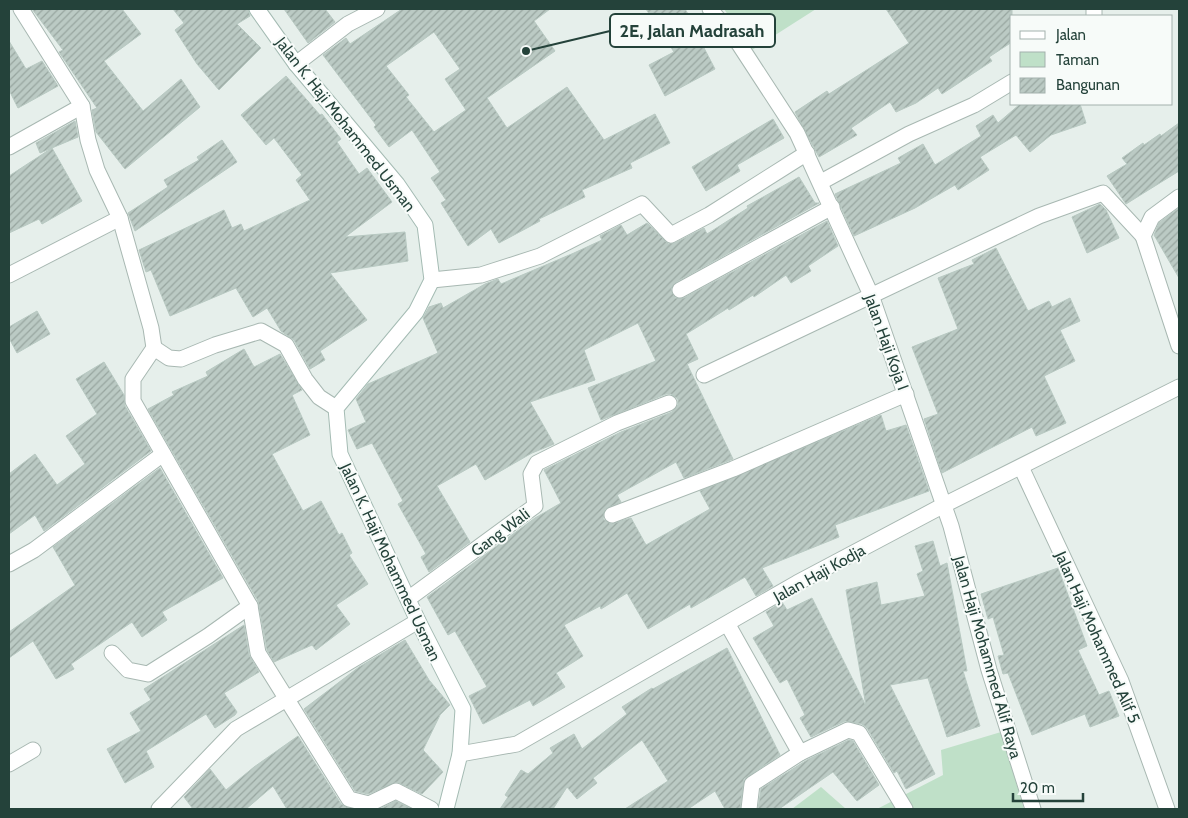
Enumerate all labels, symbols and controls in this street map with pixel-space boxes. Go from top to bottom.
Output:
callout: 2E, Jalan Madrasah [610,14,775,47]
legend [1010,15,1173,105]
text: 2E, Jalan Madrasah [620,20,764,42]
text: Jalan [1055,26,1086,44]
street label: Jalan K. Haji Mohammed Usman [271,33,420,215]
text: Taman [1056,51,1099,69]
text: Bangunan [1056,76,1120,94]
street label: Jalan Haji Koja I [860,291,913,393]
street label: Jalan K. Haji Mohammed Usman [336,459,445,664]
street label: Gang Wali [467,504,533,561]
street label: Jalan Haji Kodja [769,540,869,607]
street label: Jalan Haji Mohammed Alif 5 [1051,547,1144,726]
street label: Jalan Haji Mohammed Alif Raya [949,553,1026,761]
scale bar [1013,770,1083,802]
text: 20 m [1020,779,1055,797]

